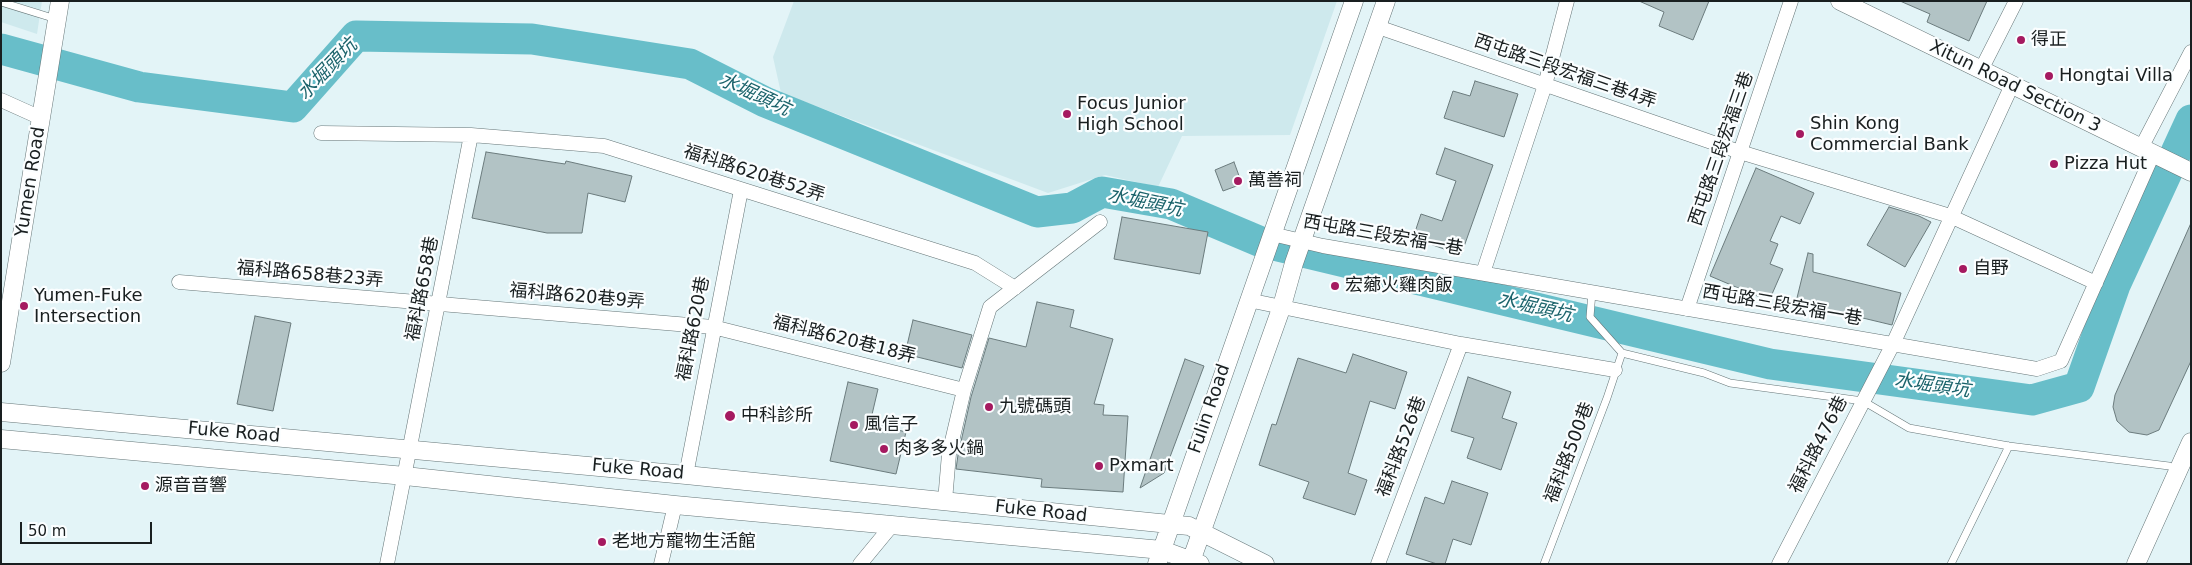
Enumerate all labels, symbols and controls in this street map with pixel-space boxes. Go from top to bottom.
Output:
place label: 得正 [2031,29,2067,51]
street label: 西屯路三段宏福三巷4弄 [1471,31,1659,113]
marker: 得正 [2015,34,2027,46]
water label: 水堀頭坑 [293,35,363,105]
street label: Xitun Road Section 3 [1926,36,2104,138]
place label: Hongtai Villa [2059,65,2173,87]
water label: 水堀頭坑 [715,69,793,121]
street label: 西屯路三段宏福三巷 [1685,69,1759,229]
marker: Hongtai Villa [2043,70,2055,82]
place label: Focus Junior High School [1077,93,1186,136]
marker: Focus Junior High School [1061,108,1073,120]
place label: Shin Kong Commercial Bank [1810,113,1969,156]
street label: Yumen Road [12,125,50,239]
marker: Shin Kong Commercial Bank [1794,128,1806,140]
street label: 福科路620巷52弄 [681,141,827,207]
place label: Pizza Hut [2064,153,2147,175]
marker: Pizza Hut [2048,158,2060,170]
place label: 萬善祠 [1248,170,1302,192]
marker: 萬善祠 [1232,175,1244,187]
water label: 水堀頭坑 [1105,184,1185,222]
street label: 西屯路三段宏福一巷 [1301,211,1465,261]
street label: 福科路658巷 [402,235,444,343]
street label: 福科路658巷23弄 [236,258,384,292]
place label: 自野 [1973,258,2009,280]
marker: 自野 [1957,263,1969,275]
street label: 福科路620巷 [673,275,715,383]
place label: 宏薌火雞肉飯 [1345,275,1453,297]
street label: 福科路620巷9弄 [508,280,646,314]
marker: 宏薌火雞肉飯 [1329,280,1341,292]
street label: 西屯路三段宏福一巷 [1700,281,1864,331]
place label: Yumen-Fuke Intersection [34,285,142,328]
water label: 水堀頭坑 [1495,288,1575,328]
marker: Yumen-Fuke Intersection [18,300,30,312]
street label: 福科路620巷18弄 [770,312,918,368]
street label: Fulin Road [1185,361,1235,457]
water label: 水堀頭坑 [1893,369,1971,403]
street label: 福科路526巷 [1373,393,1431,501]
street label: 福科路476巷 [1785,393,1853,497]
place label: 九號碼頭 [999,396,1071,418]
street label: 福科路500巷 [1541,399,1599,507]
marker: 九號碼頭 [983,401,995,413]
place label: 中科診所 [741,405,813,427]
marker: 中科診所 [723,409,737,423]
place label: 風信子 [864,414,918,436]
street label: Fuke Road [187,418,281,448]
marker: 風信子 [848,419,860,431]
place label: 肉多多火鍋 [894,438,984,460]
marker: 肉多多火鍋 [878,443,890,455]
street label: Fuke Road [591,455,685,485]
place label: Pxmart [1109,455,1174,477]
marker: Pxmart [1093,460,1105,472]
place label: 源音音響 [155,475,227,497]
marker: 源音音響 [139,480,151,492]
street label: Fuke Road [994,496,1088,528]
scale bar [22,512,155,544]
text: 50 m [28,522,66,540]
place label: 老地方寵物生活館 [612,531,756,553]
marker: 老地方寵物生活館 [596,536,608,548]

